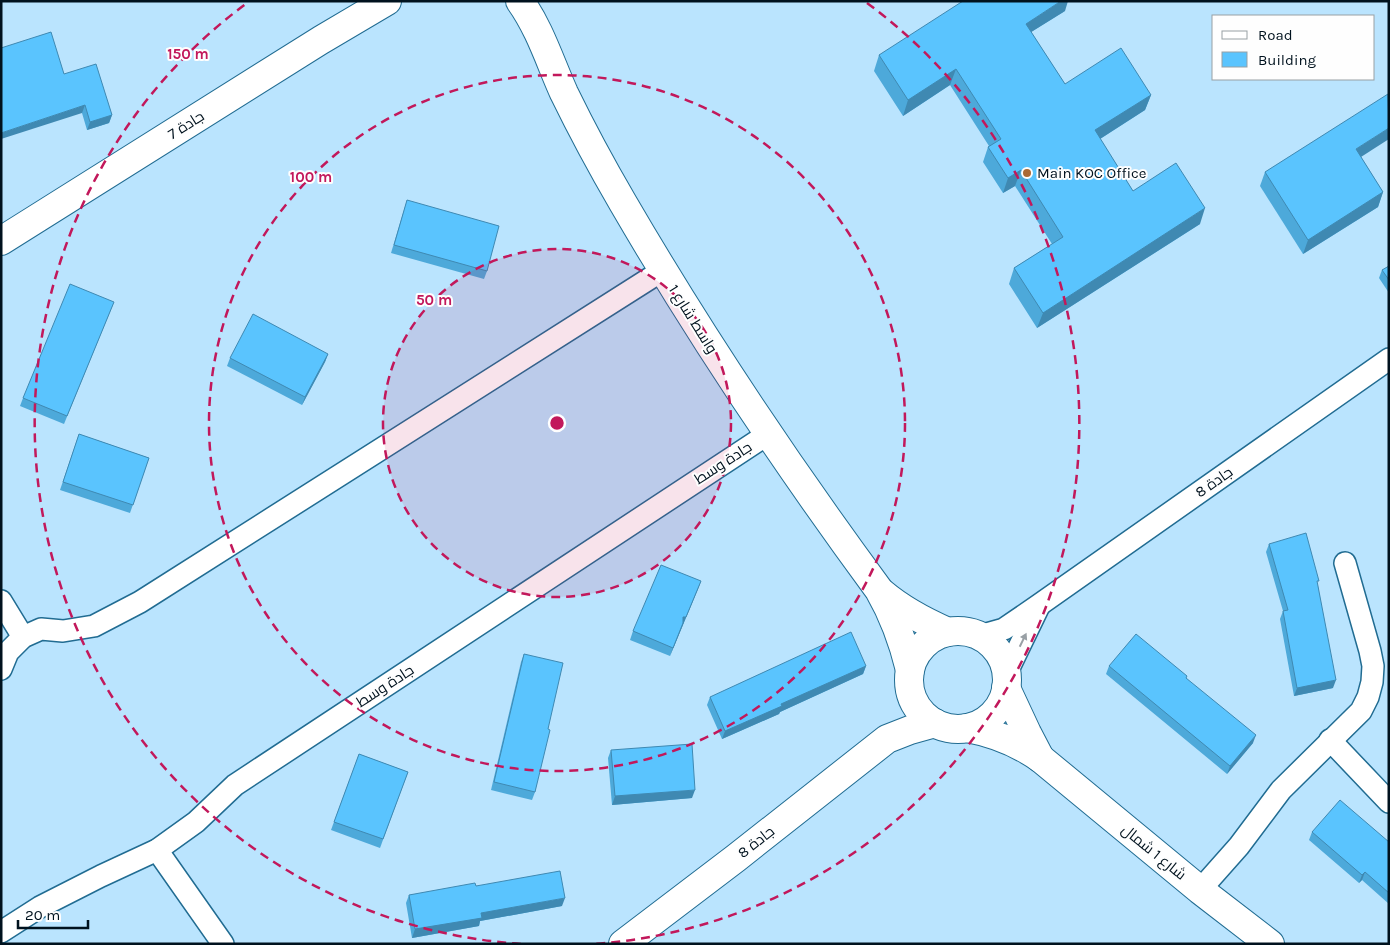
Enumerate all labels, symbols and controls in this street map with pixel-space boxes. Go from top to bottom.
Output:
legend [1212,15,1375,80]
text: Road [1258,26,1293,44]
text: 150 m [167,45,209,63]
text: Building [1258,51,1316,69]
street label: جادة 7 [165,107,207,143]
place label: Main KOC Office [1037,164,1146,182]
marker: Main KOC Office [1021,167,1033,179]
text: 100 m [290,168,332,186]
street label: واسط شارع 1 [663,281,721,358]
text: 50 m [416,291,452,309]
centre of rings [548,414,566,432]
street label: جادة وسط [691,438,755,488]
street label: جادة 8 [1192,463,1236,501]
one-way arrow [1019,633,1027,647]
street label: جادة وسط [353,661,417,711]
street label: شارع 1 شمال [1117,820,1190,885]
street label: جادة 8 [734,822,778,862]
scale bar [18,898,88,930]
text: 20 m [25,906,60,924]

